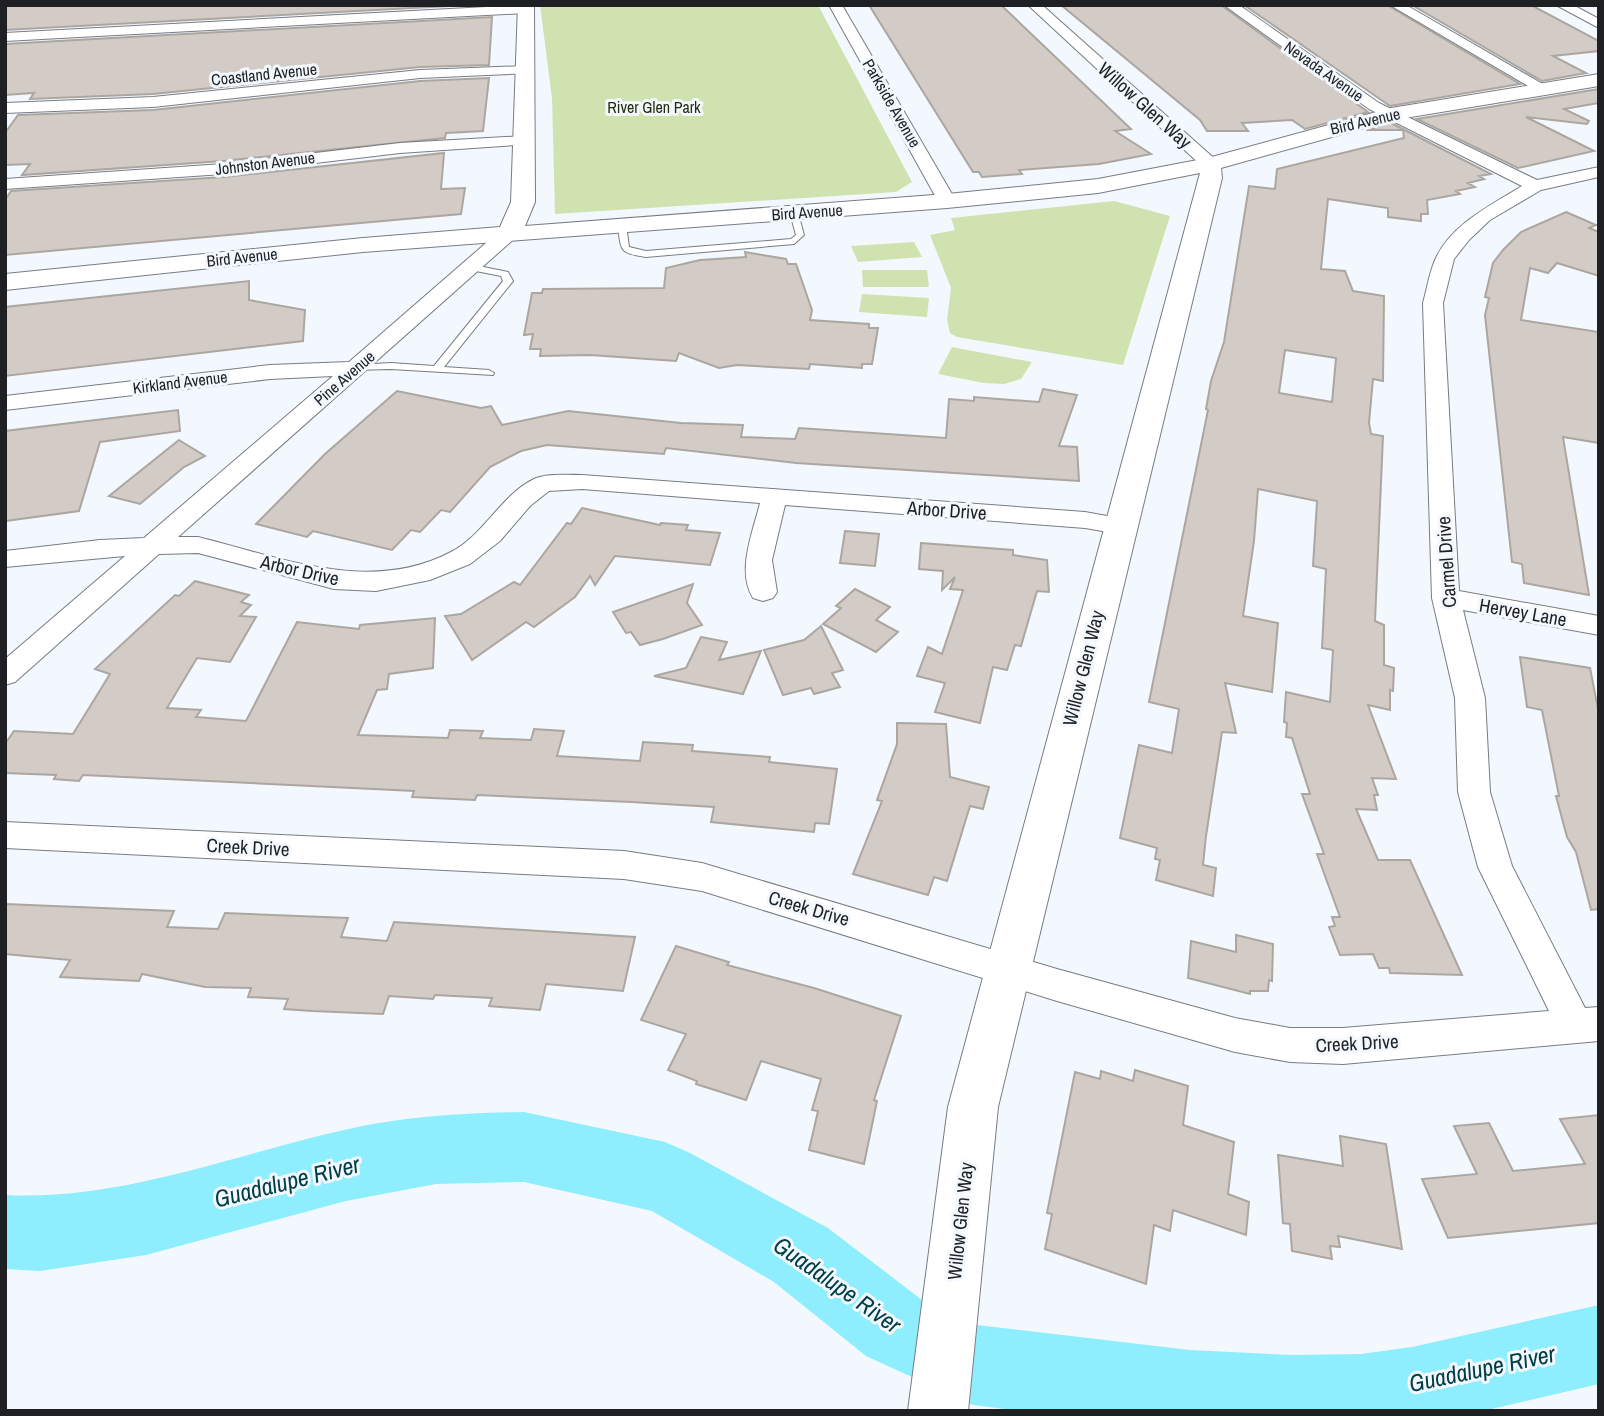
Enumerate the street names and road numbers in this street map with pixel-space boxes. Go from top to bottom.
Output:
street label: Nevada Avenue [1280,35,1368,107]
street label: Parkside Avenue [858,55,926,151]
street label: Willow Glen Way [1092,56,1198,154]
street label: Coastland Avenue [210,58,318,90]
street label: Bird Avenue [1328,102,1402,140]
street label: Johnston Avenue [214,146,316,180]
street label: Bird Avenue [771,199,843,225]
street label: Bird Avenue [205,242,279,272]
street label: Pine Avenue [309,345,379,411]
street label: Kirkland Avenue [131,365,229,399]
street label: Arbor Drive [905,494,988,526]
street label: Carmel Drive [1430,515,1462,609]
street label: Arbor Drive [257,548,342,592]
street label: Hervey Lane [1477,592,1569,632]
street label: Willow Glen Way [1056,607,1110,728]
street label: Creek Drive [206,832,290,862]
street label: Creek Drive [765,884,853,932]
street label: Creek Drive [1315,1028,1399,1058]
street label: Willow Glen Way [941,1161,979,1281]

